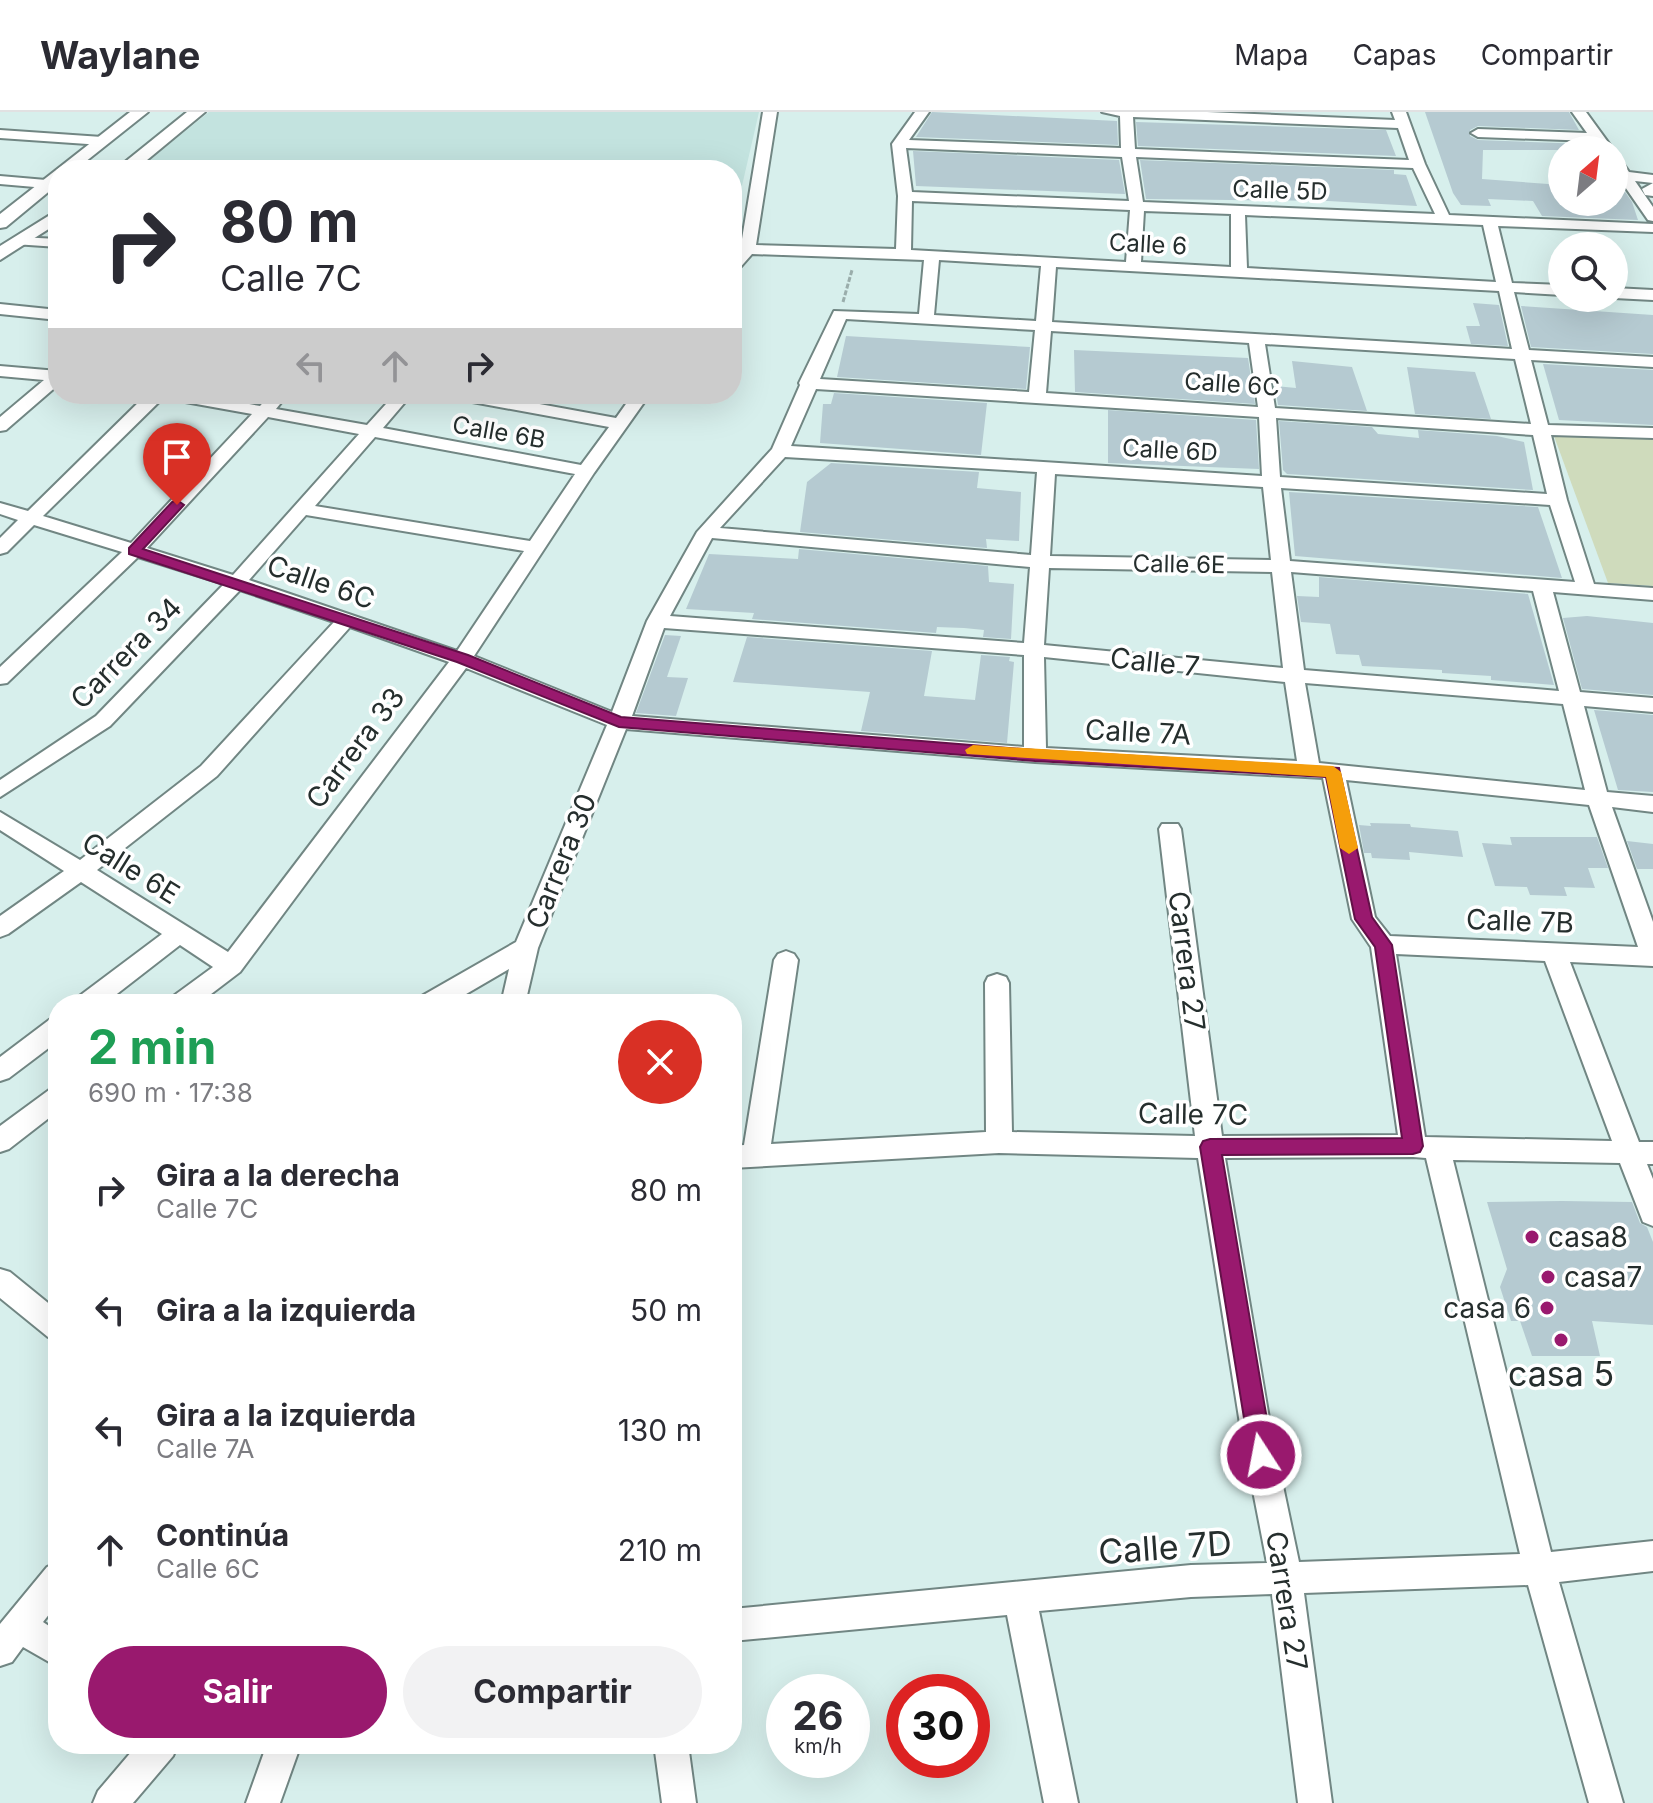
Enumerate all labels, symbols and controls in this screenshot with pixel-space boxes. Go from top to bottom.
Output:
text: Waylane [40,32,200,78]
text: Mapa [1234,38,1309,72]
text: Capas [1353,38,1437,72]
text: Compartir [1481,38,1613,72]
north arrow [1548,136,1628,216]
map controls [1548,136,1628,312]
street label: Calle 5D [1232,174,1328,206]
text: 80 m [220,188,359,256]
icon: right [88,192,192,296]
street label: Calle 6 [1108,227,1188,261]
button: search [1548,232,1628,312]
text: Calle 7C [220,256,362,300]
icon: left [289,344,333,388]
icon: ahead [373,344,417,388]
icon: right [457,344,501,388]
street label: Calle 6C [1183,366,1281,402]
street label: Calle 6B [450,410,548,454]
pin [143,423,211,505]
street label: Calle 6D [1122,433,1218,467]
icon: arrive [155,435,199,479]
street label: Calle 6C [263,548,379,616]
street label: Calle 6E [1132,549,1226,579]
street label: Carrera 34 [63,590,189,716]
street label: Calle 7 [1109,640,1201,684]
street label: Carrera 33 [299,681,411,815]
street label: Calle 7A [1084,712,1192,752]
street label: Carrera 30 [519,788,603,934]
street label: Calle 6E [76,825,186,911]
street label: Carrera 27 [1162,889,1212,1033]
street label: Calle 7B [1465,902,1575,940]
text: 2 min [88,1017,216,1076]
button: close [618,1020,702,1104]
text: 690 m · 17:38 [88,1077,253,1108]
street label: Calle 7C [1138,1096,1248,1132]
text: Gira a la derecha [156,1157,400,1193]
icon: right [88,1168,132,1212]
text: 80 m [630,1172,702,1208]
text: Calle 7C [156,1193,258,1224]
place label: casa8 [1548,1220,1628,1254]
marker: casa8 [1523,1228,1541,1246]
place label: casa7 [1564,1260,1642,1294]
marker: casa7 [1539,1268,1557,1286]
icon: left [88,1288,132,1332]
place label: casa 6 [1443,1291,1531,1325]
text: Gira a la izquierda [156,1292,416,1328]
text: 50 m [630,1292,702,1328]
marker: casa 6 [1538,1299,1556,1317]
marker: casa 5 [1552,1331,1570,1349]
place label: casa 5 [1508,1353,1614,1394]
text: Gira a la izquierda [156,1397,416,1433]
icon: left [88,1408,132,1452]
text: 130 m [618,1412,702,1448]
position arrow [1219,1413,1303,1497]
text: Calle 7A [156,1433,255,1464]
text: Continúa [156,1517,289,1553]
street label: Calle 7D [1097,1522,1233,1572]
icon: ahead [88,1528,132,1572]
street label: Carrera 27 [1259,1529,1315,1673]
text: 210 m [618,1532,702,1568]
text: Calle 6C [156,1553,260,1584]
button: Salir [88,1646,387,1738]
button: Compartir [403,1646,702,1738]
speed limit sign: 30 [886,1674,990,1778]
text: 26 [792,1691,844,1740]
text: km/h [794,1734,842,1758]

